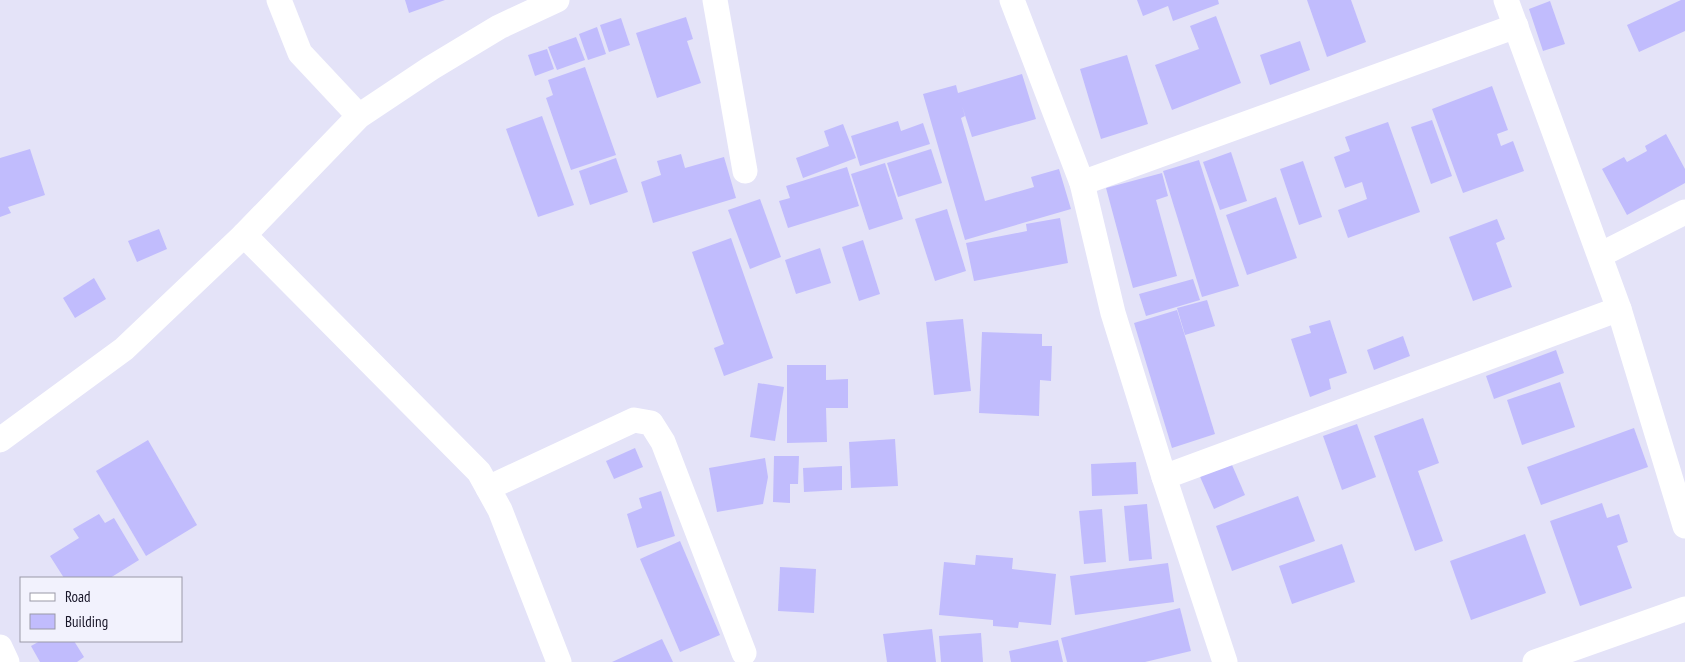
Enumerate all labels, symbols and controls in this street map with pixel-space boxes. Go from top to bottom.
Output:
legend [20,577,182,642]
text: Road [65,587,91,606]
text: Building [65,612,108,631]

